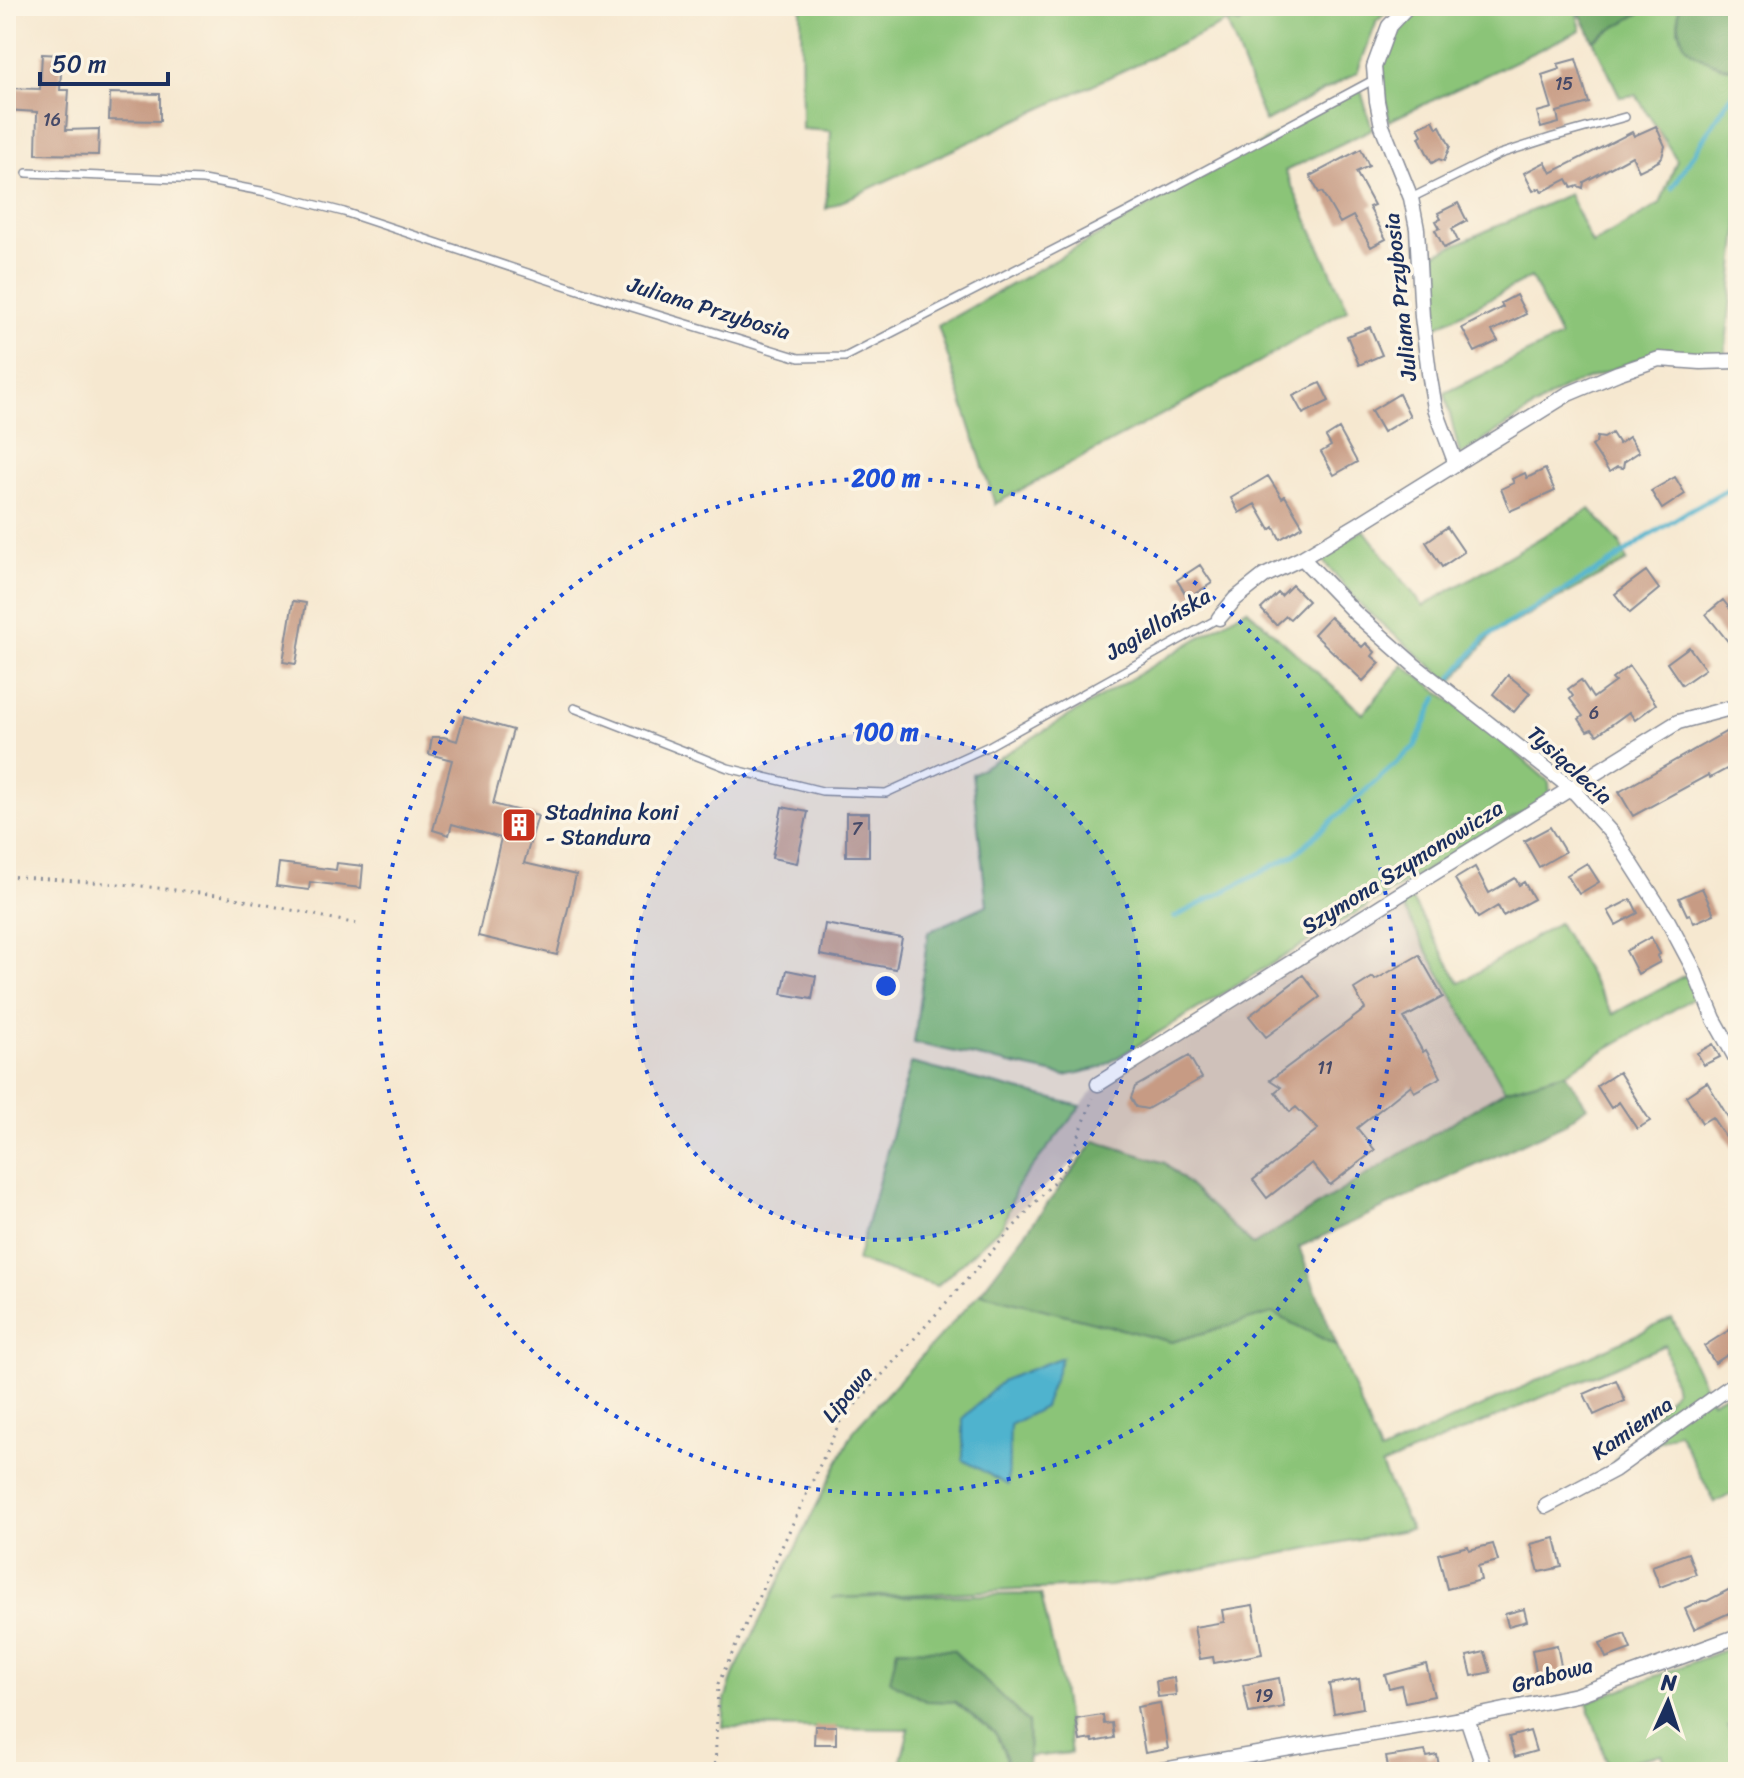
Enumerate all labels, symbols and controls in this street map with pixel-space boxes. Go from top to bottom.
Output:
scale bar [40,36,168,86]
text: 50 m [52,43,107,85]
house number: 15 [1555,68,1573,100]
house number: 16 [43,104,61,136]
street label: Juliana Przybosia [1372,211,1428,384]
street label: Juliana Przybosia [622,264,795,351]
text: 200 m [851,457,921,499]
street label: Jagiellońska [1097,577,1219,672]
house number: 6 [1589,697,1599,729]
text: 100 m [853,711,919,753]
street label: Tysiąclecia [1518,715,1622,815]
street label: Szymona Szymonowicza [1293,789,1511,945]
place label: Stadnina koni - Standura [545,793,680,857]
building icon: Stadnina koni - Standura [500,806,538,844]
house number: 7 [852,813,864,845]
centre of rings [872,972,900,1000]
house number: 11 [1317,1052,1333,1084]
street label: Lipowa [811,1356,883,1432]
street label: Kamienna [1583,1385,1681,1471]
street label: Grabowa [1507,1645,1597,1705]
north arrow [1628,1662,1708,1742]
text: N [1659,1663,1678,1702]
house number: 19 [1255,1680,1273,1712]

